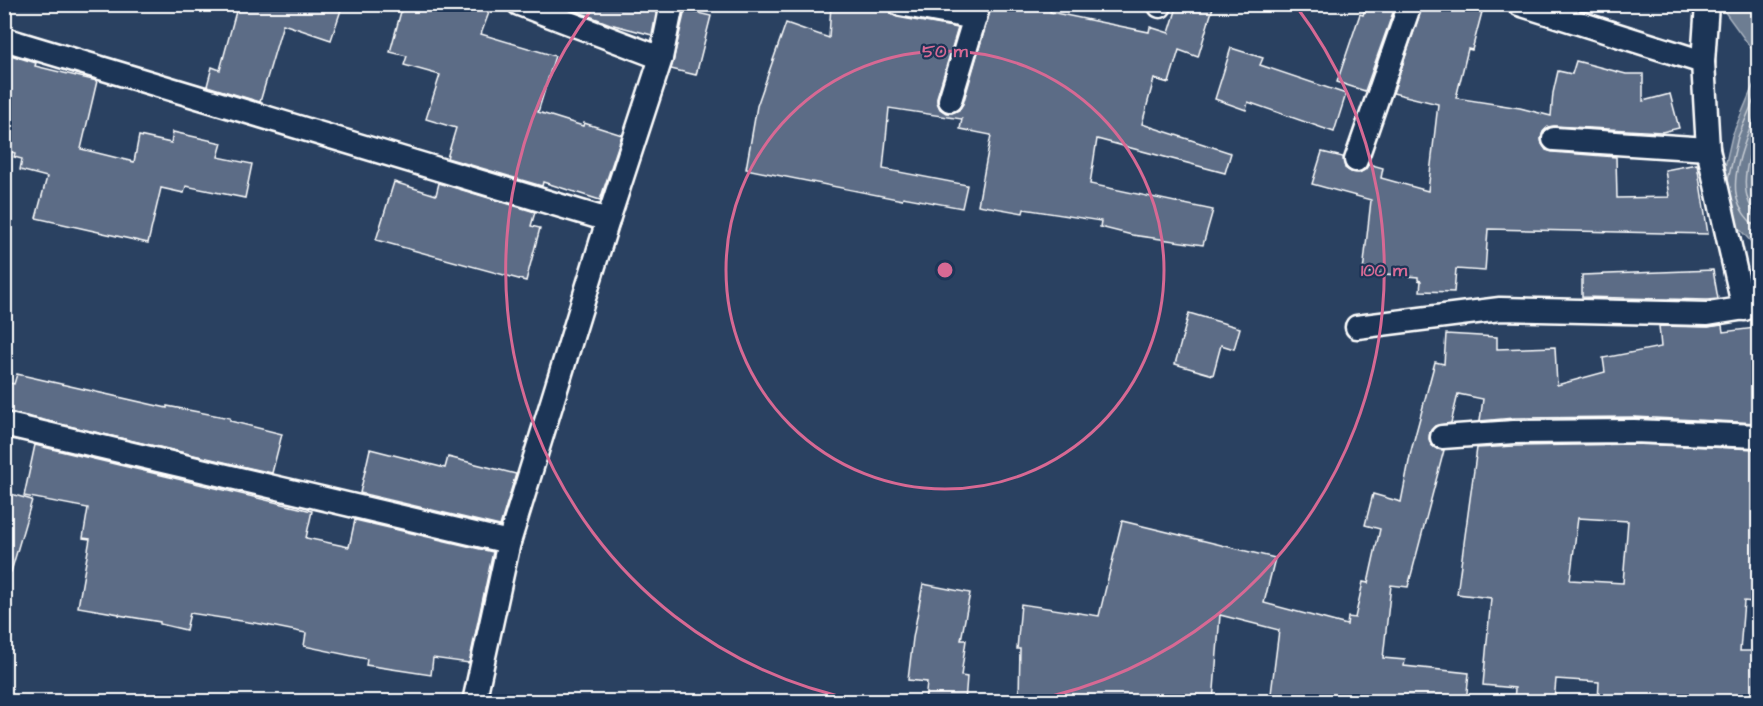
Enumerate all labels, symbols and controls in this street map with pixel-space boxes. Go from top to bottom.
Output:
text: 50 m [922,39,969,64]
text: 100 m [1361,258,1408,283]
centre of rings [935,260,955,280]

